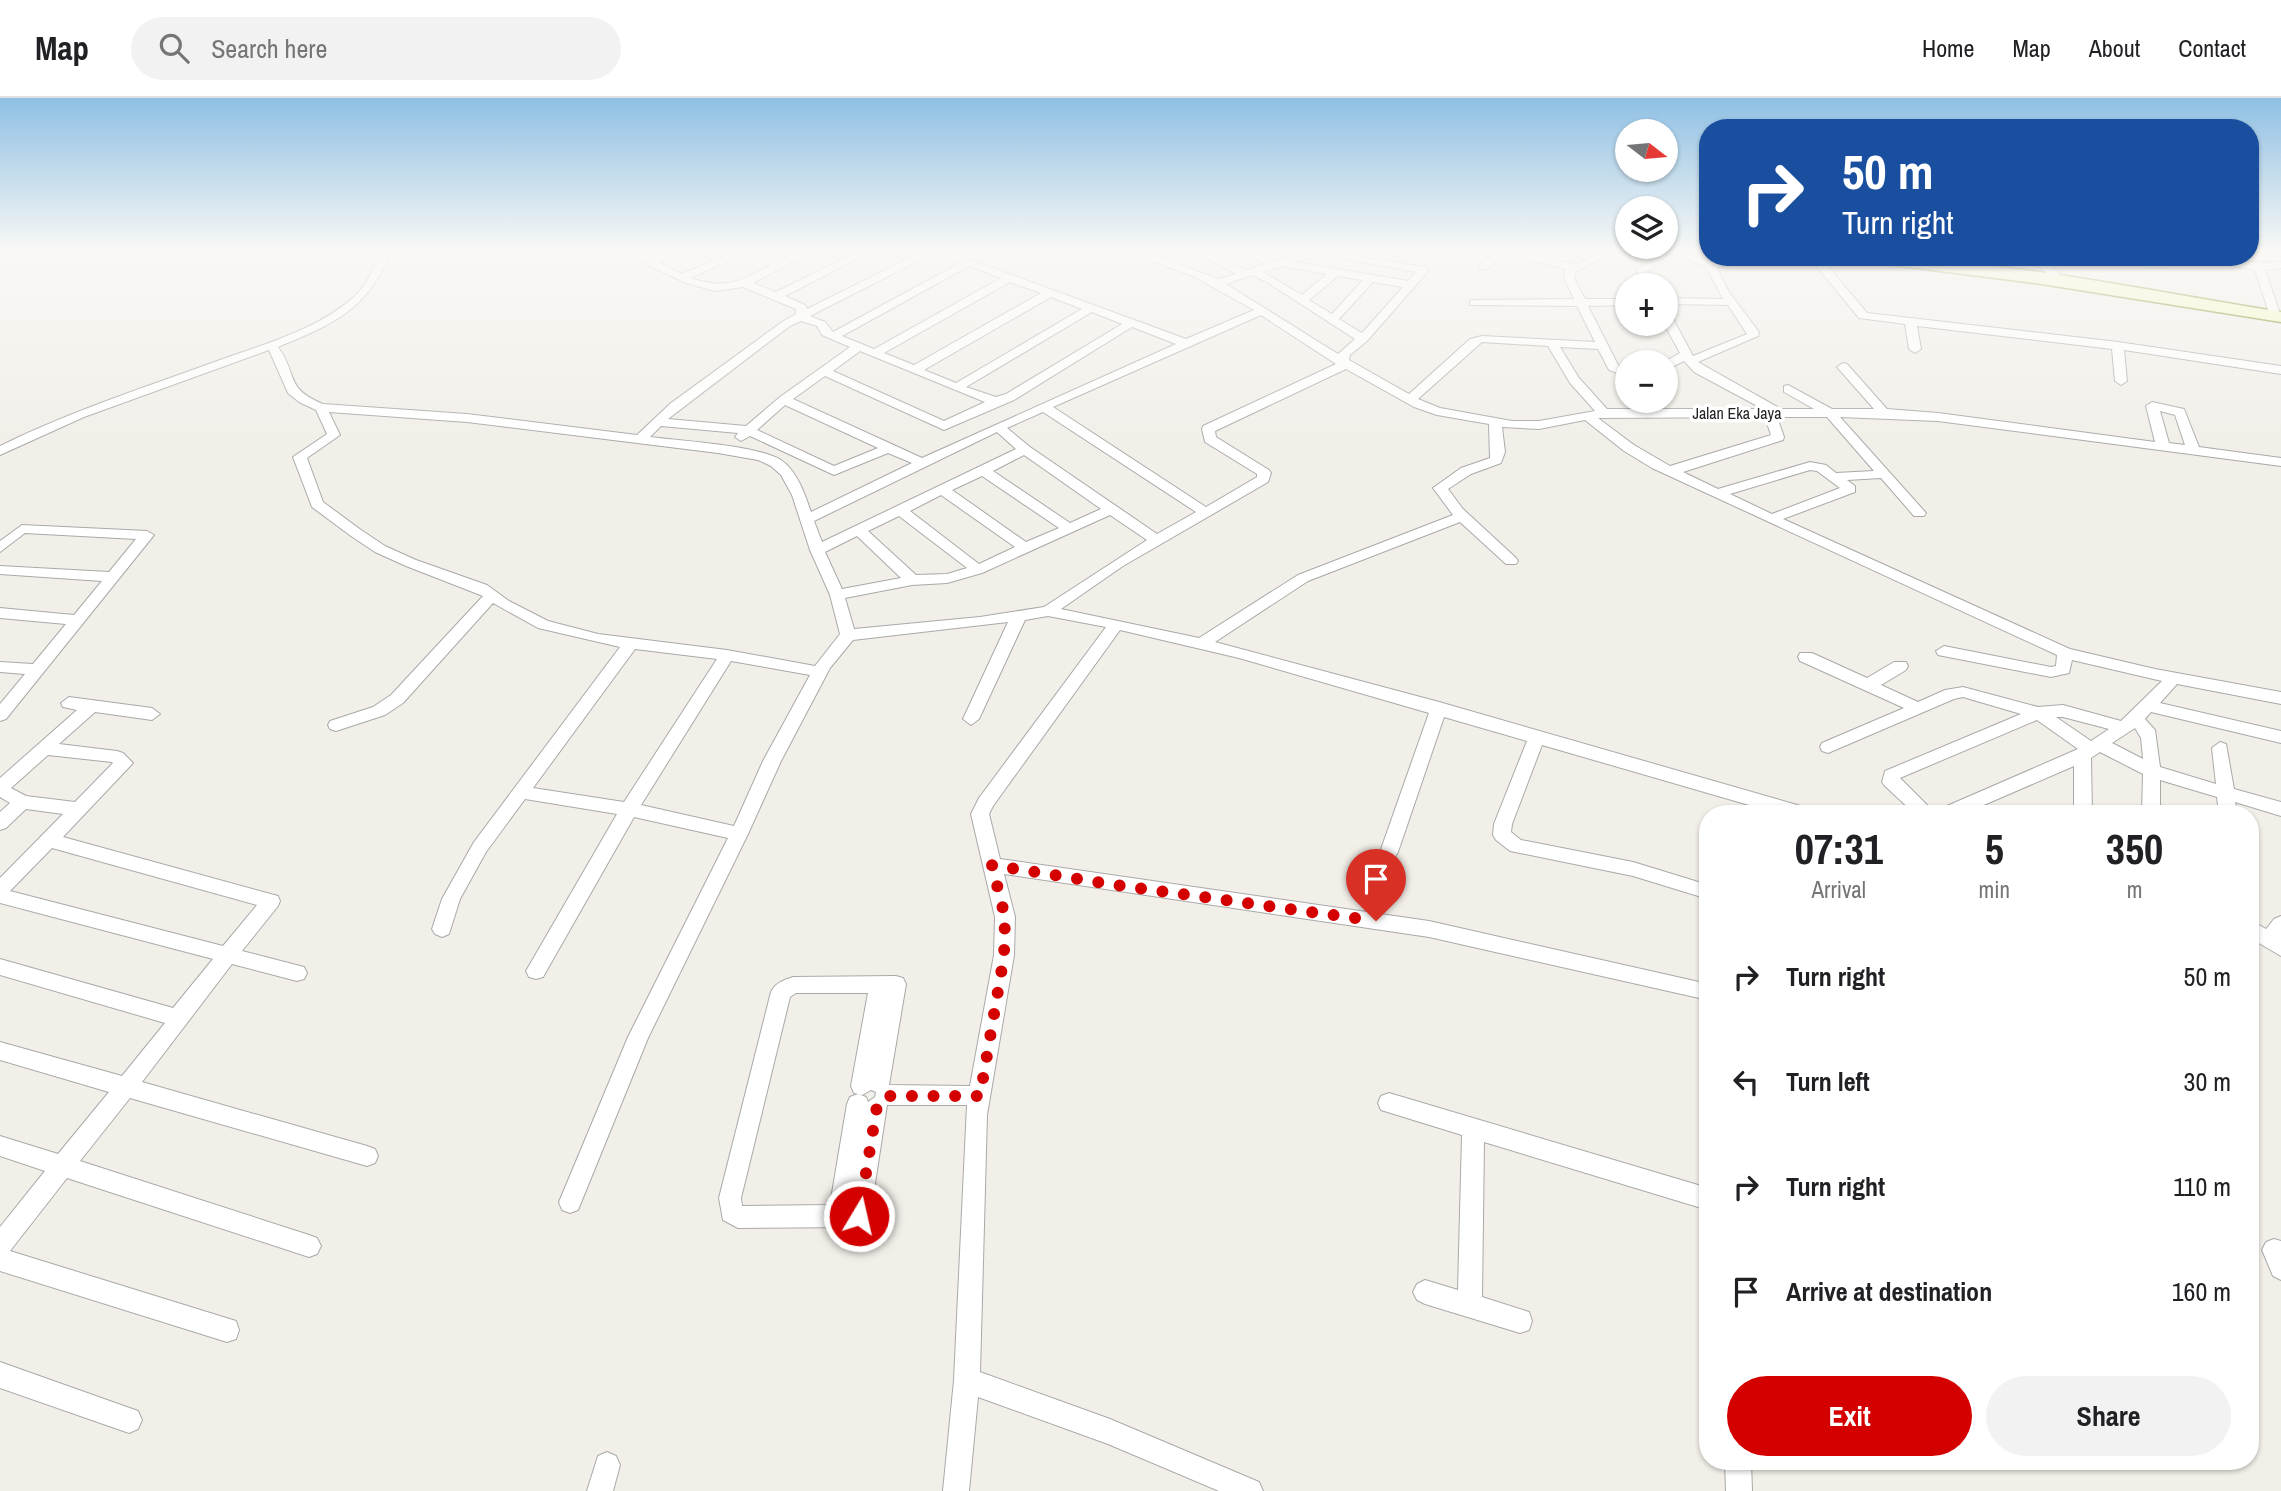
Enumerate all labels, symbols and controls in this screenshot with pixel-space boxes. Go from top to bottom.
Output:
search box [131,17,621,80]
text: Map [35,26,89,70]
icon: search [155,29,193,67]
text: Search here [211,31,327,66]
text: Home [1922,32,1974,64]
text: Map [2012,32,2051,64]
text: About [2089,32,2140,64]
text: Contact [2178,32,2246,64]
north arrow [1615,119,1678,182]
map controls [1615,119,1678,413]
text: 50 m [1842,138,1934,204]
icon: right [1727,147,1818,238]
button: layers [1615,196,1678,259]
text: Turn right [1842,201,1954,244]
button: + [1615,273,1678,336]
button: − [1615,350,1678,413]
street label: Jalan Eka Jaya [1693,402,1782,424]
text: 07:31 [1795,821,1883,877]
text: 5 [1985,821,2004,877]
text: 350 [2106,821,2163,877]
pin [1346,849,1406,921]
icon: arrive [1357,860,1395,898]
text: Arrival [1812,874,1866,905]
text: min [1979,874,2010,905]
text: m [2127,874,2142,905]
icon: right [1727,958,1765,996]
text: Turn right [1786,959,1885,994]
text: 50 m [2184,959,2231,994]
icon: left [1727,1063,1765,1101]
text: Turn left [1786,1064,1870,1099]
text: 30 m [2184,1064,2231,1099]
icon: right [1727,1168,1765,1206]
text: Turn right [1786,1169,1885,1204]
text: 110 m [2173,1169,2231,1204]
position arrow [822,1179,896,1253]
icon: arrive [1727,1273,1765,1311]
text: Arrive at destination [1786,1274,1992,1309]
text: 160 m [2172,1274,2231,1309]
button: Exit [1727,1376,1972,1456]
button: Share [1986,1376,2231,1456]

